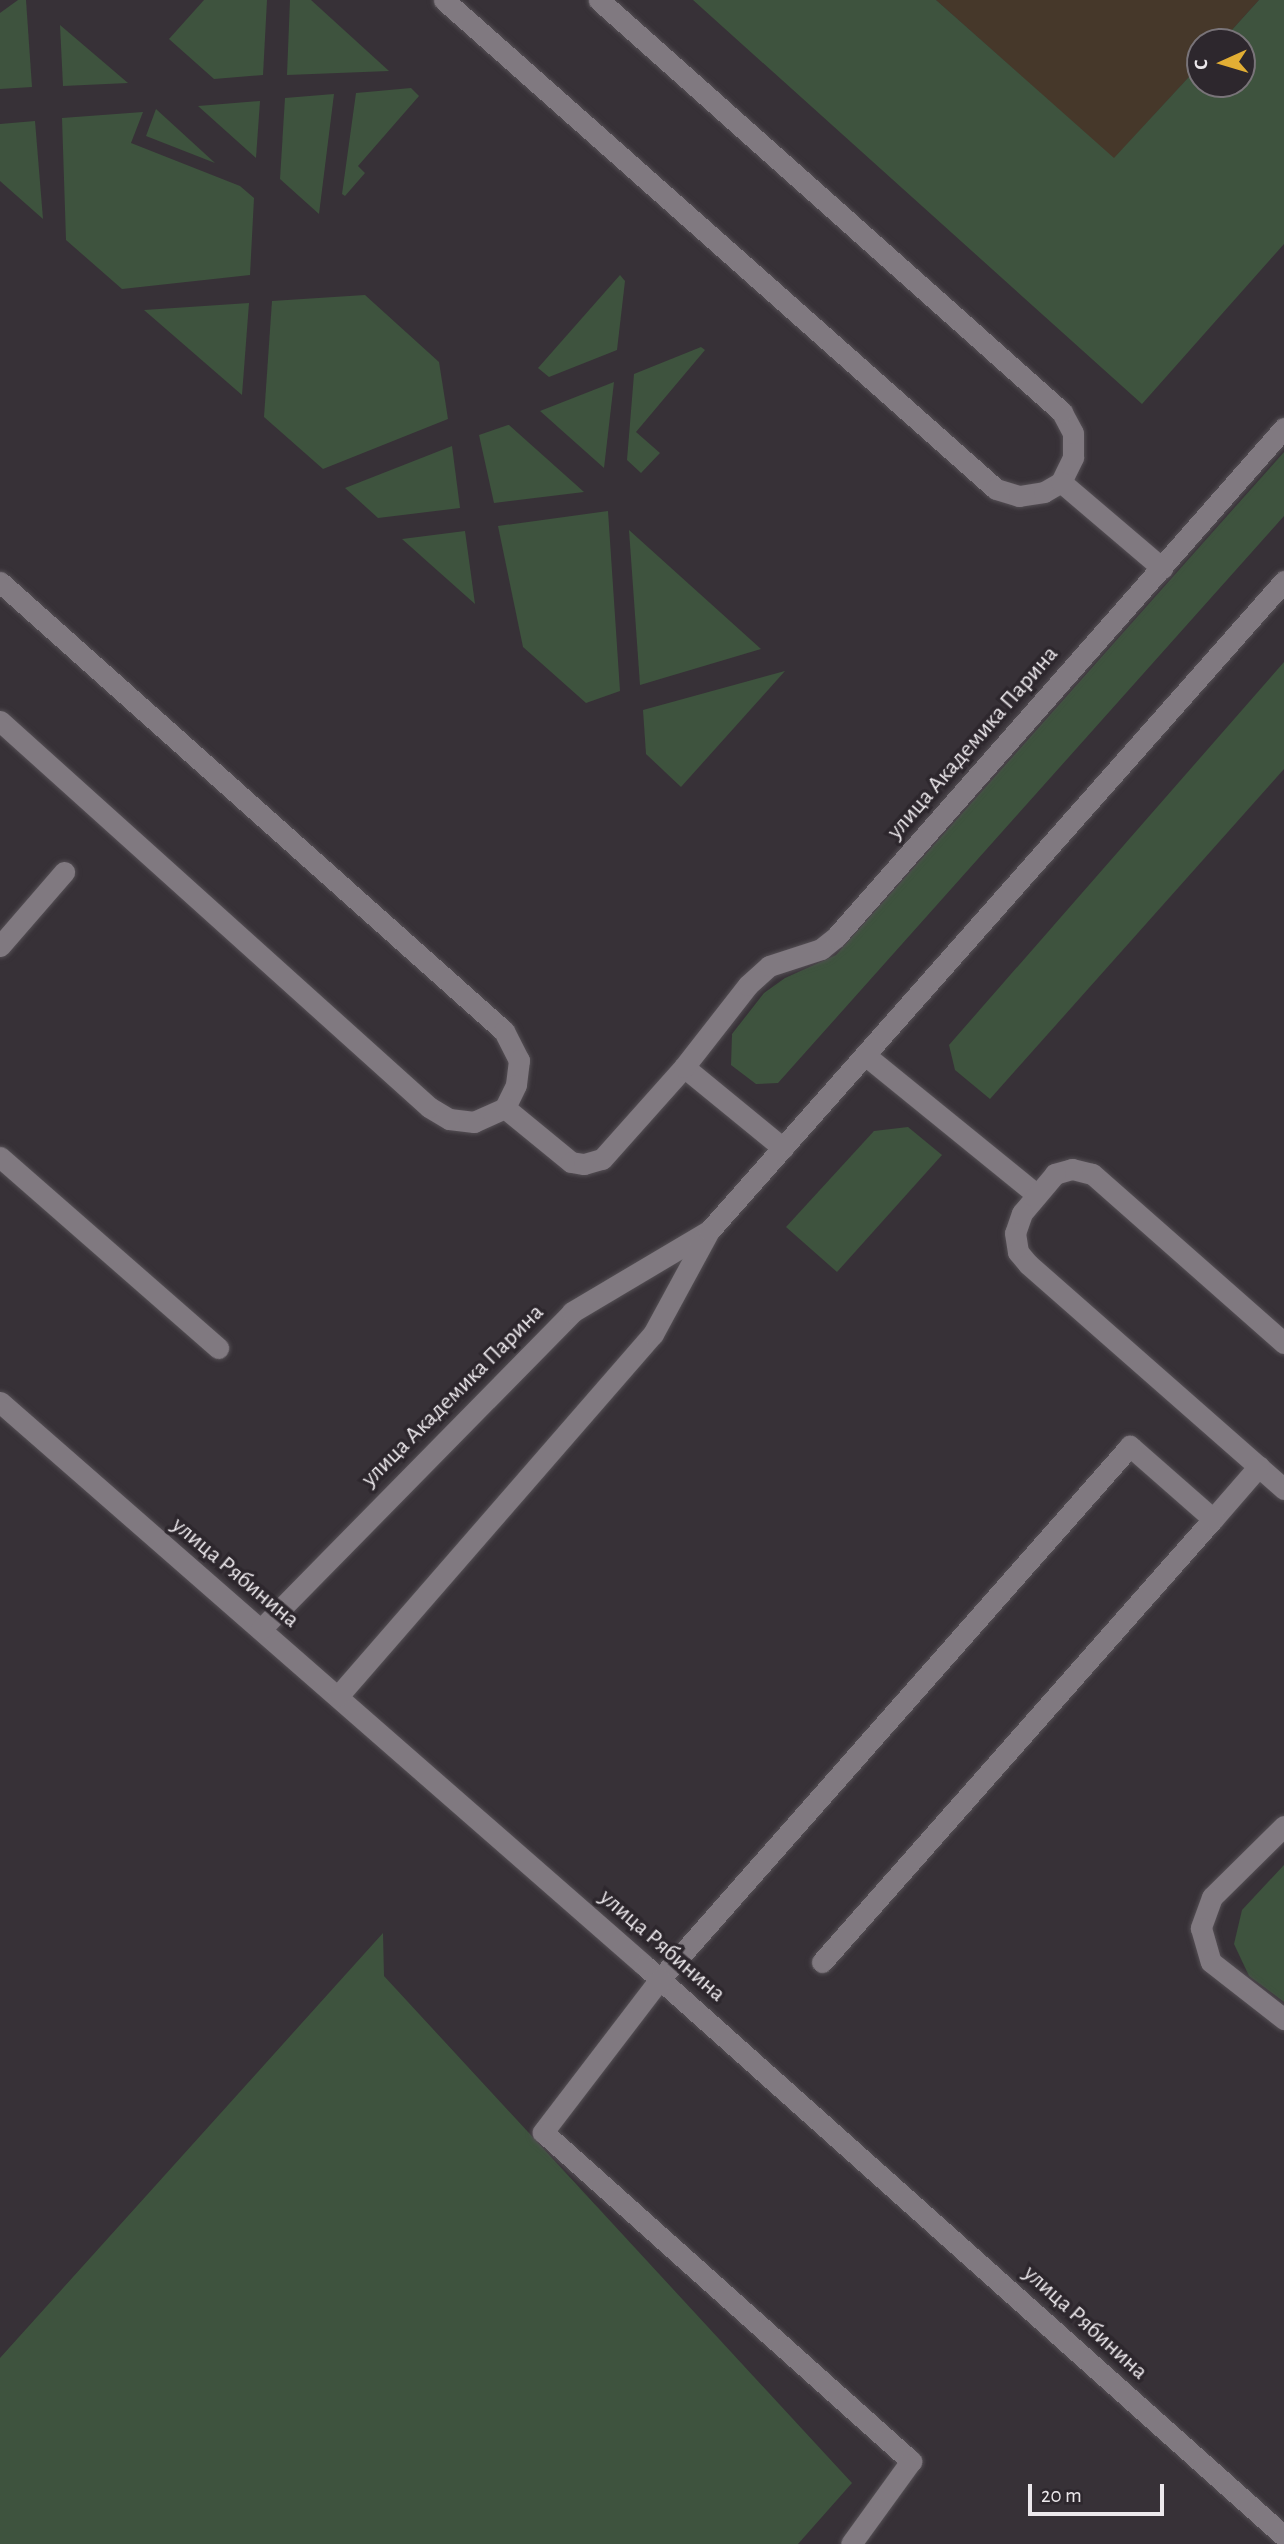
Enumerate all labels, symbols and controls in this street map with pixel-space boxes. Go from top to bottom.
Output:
north arrow [1186,28,1256,98]
text: С [1192,58,1211,70]
street label: улица Академика Парина [881,640,1065,846]
street label: улица Академика Парина [356,1299,550,1493]
street label: улица Рябинина [165,1511,305,1635]
street label: улица Рябинина [593,1883,731,2009]
street label: улица Рябинина [1017,2260,1153,2386]
scale bar [1032,2470,1168,2514]
text: 20 m [1041,2485,1082,2506]

